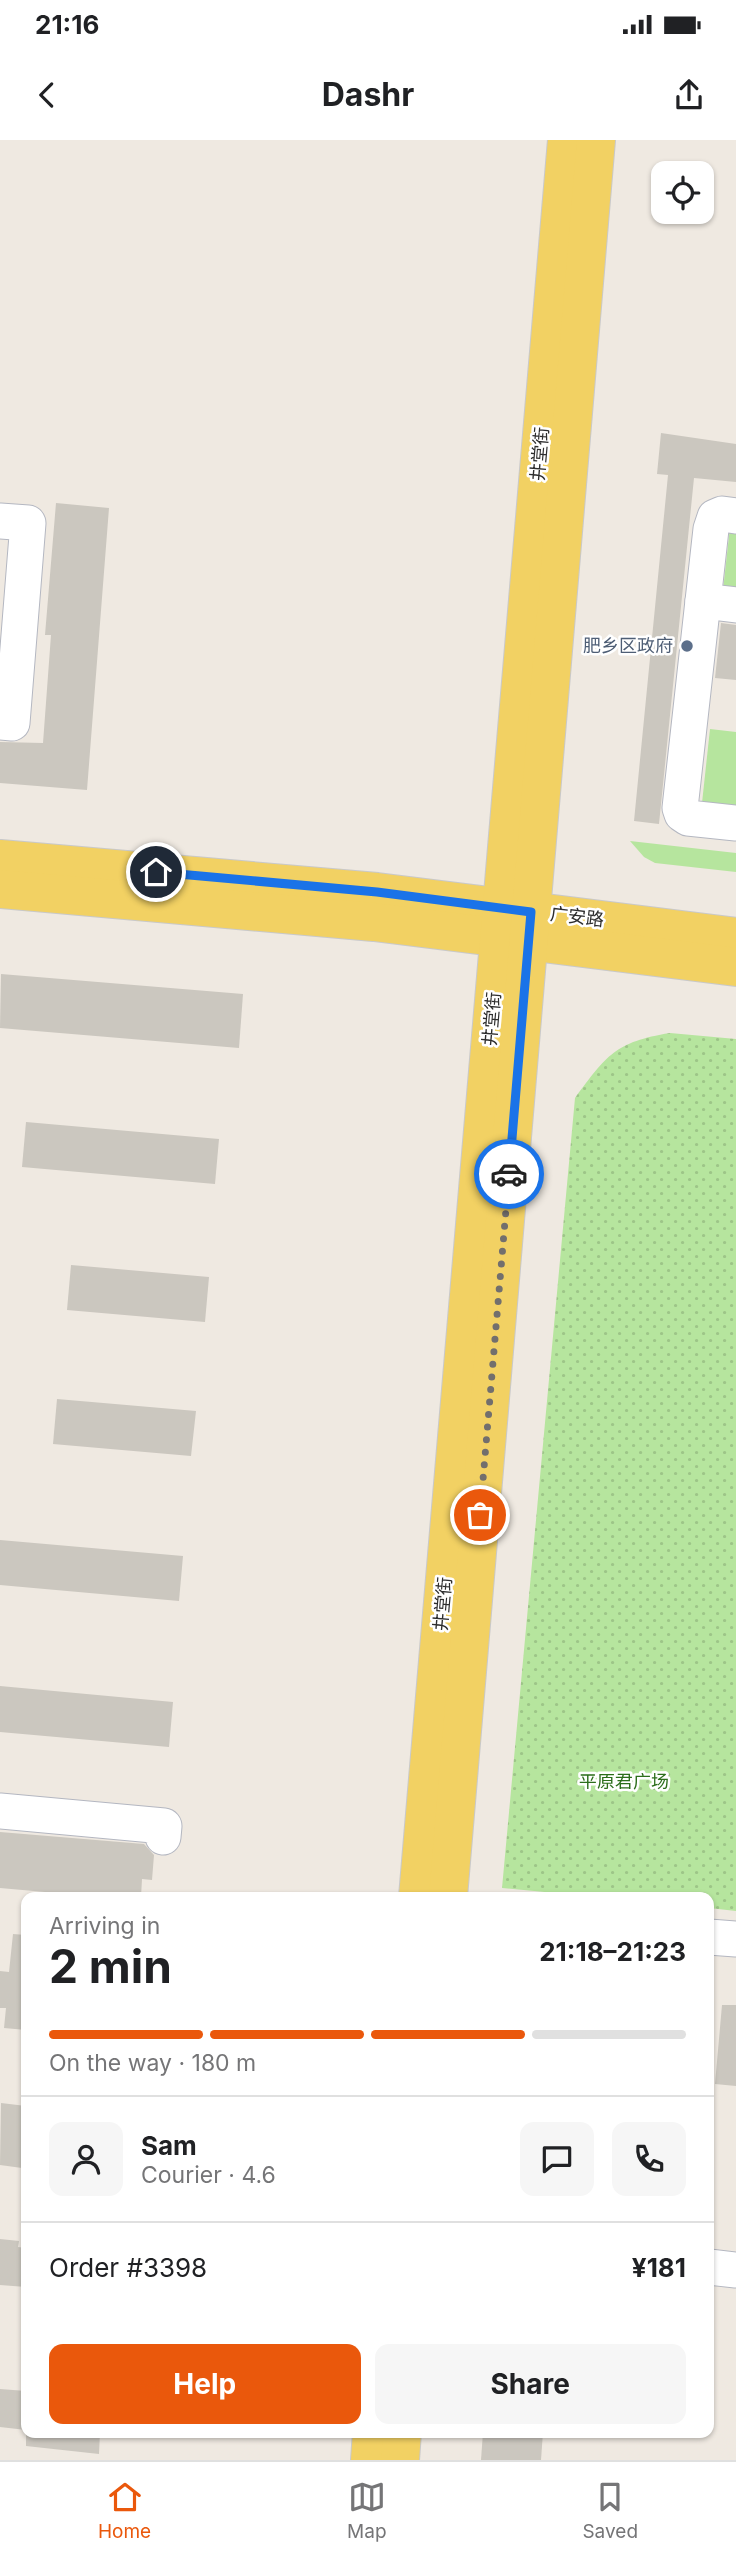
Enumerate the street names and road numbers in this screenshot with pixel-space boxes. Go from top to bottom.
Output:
street label: 井堂街 [527,426,552,482]
street label: 广安路 [549,903,605,930]
street label: 井堂街 [479,991,504,1047]
street label: 井堂街 [430,1576,455,1632]

